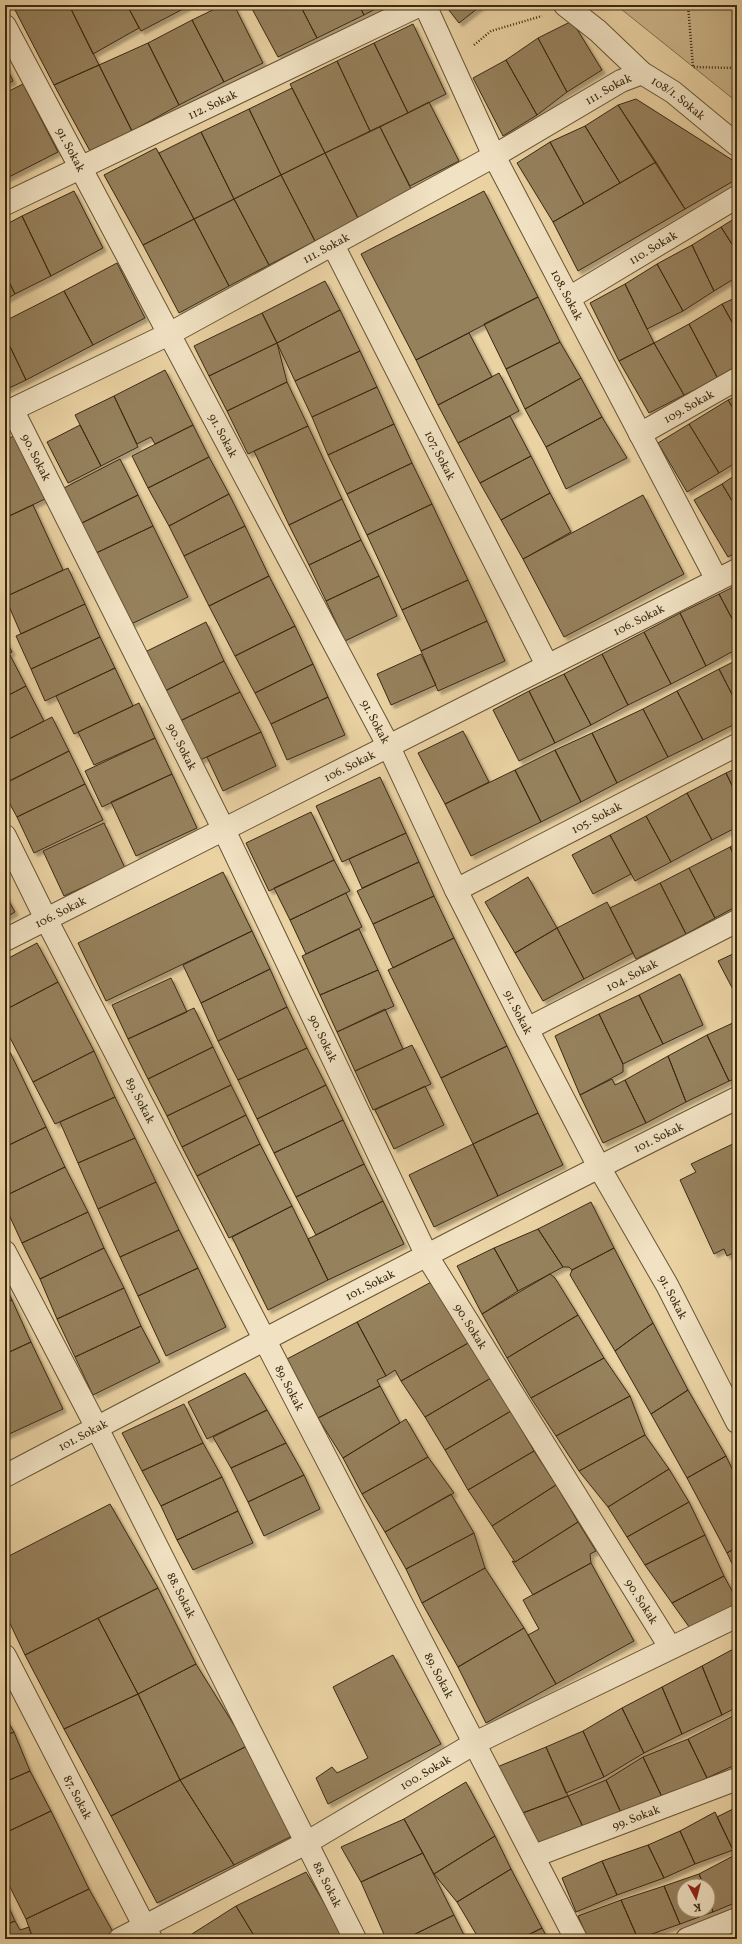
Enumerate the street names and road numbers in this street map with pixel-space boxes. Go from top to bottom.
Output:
street label: 111. Sokak [582,71,634,109]
street label: 108/1. Sokak [648,73,708,125]
street label: 112. Sokak [185,87,241,124]
street label: 91. Sokak [52,125,89,175]
street label: 110. Sokak [626,227,681,269]
street label: 111. Sokak [300,229,353,268]
street label: 108. Sokak [546,267,586,324]
street label: 109. Sokak [661,386,718,428]
street label: 91. Sokak [204,411,241,461]
street label: 107. Sokak [420,428,459,484]
street label: 90. Sokak [17,431,54,484]
street label: 106. Sokak [611,601,668,640]
street label: 91. Sokak [356,697,393,747]
street label: 90. Sokak [163,721,200,774]
street label: 106. Sokak [322,747,379,786]
street label: 105. Sokak [569,799,625,838]
street label: 106. Sokak [32,893,89,933]
street label: 104. Sokak [604,956,661,996]
street label: 91. Sokak [499,988,536,1038]
street label: 90. Sokak [304,1012,341,1065]
street label: 89. Sokak [121,1075,158,1127]
street label: 101. Sokak [631,1119,687,1157]
street label: 101. Sokak [343,1266,398,1305]
street label: 91. Sokak [654,1272,690,1323]
street label: 90. Sokak [450,1301,490,1353]
street label: 89. Sokak [270,1363,307,1414]
street label: 101. Sokak [56,1416,111,1455]
street label: 88. Sokak [162,1570,199,1622]
street label: 90. Sokak [621,1576,661,1628]
street label: 89. Sokak [420,1650,457,1702]
street label: 100. Sokak [397,1752,455,1795]
street label: 87. Sokak [59,1773,95,1823]
street label: 99. Sokak [610,1802,663,1835]
street label: 88. Sokak [308,1859,345,1911]

